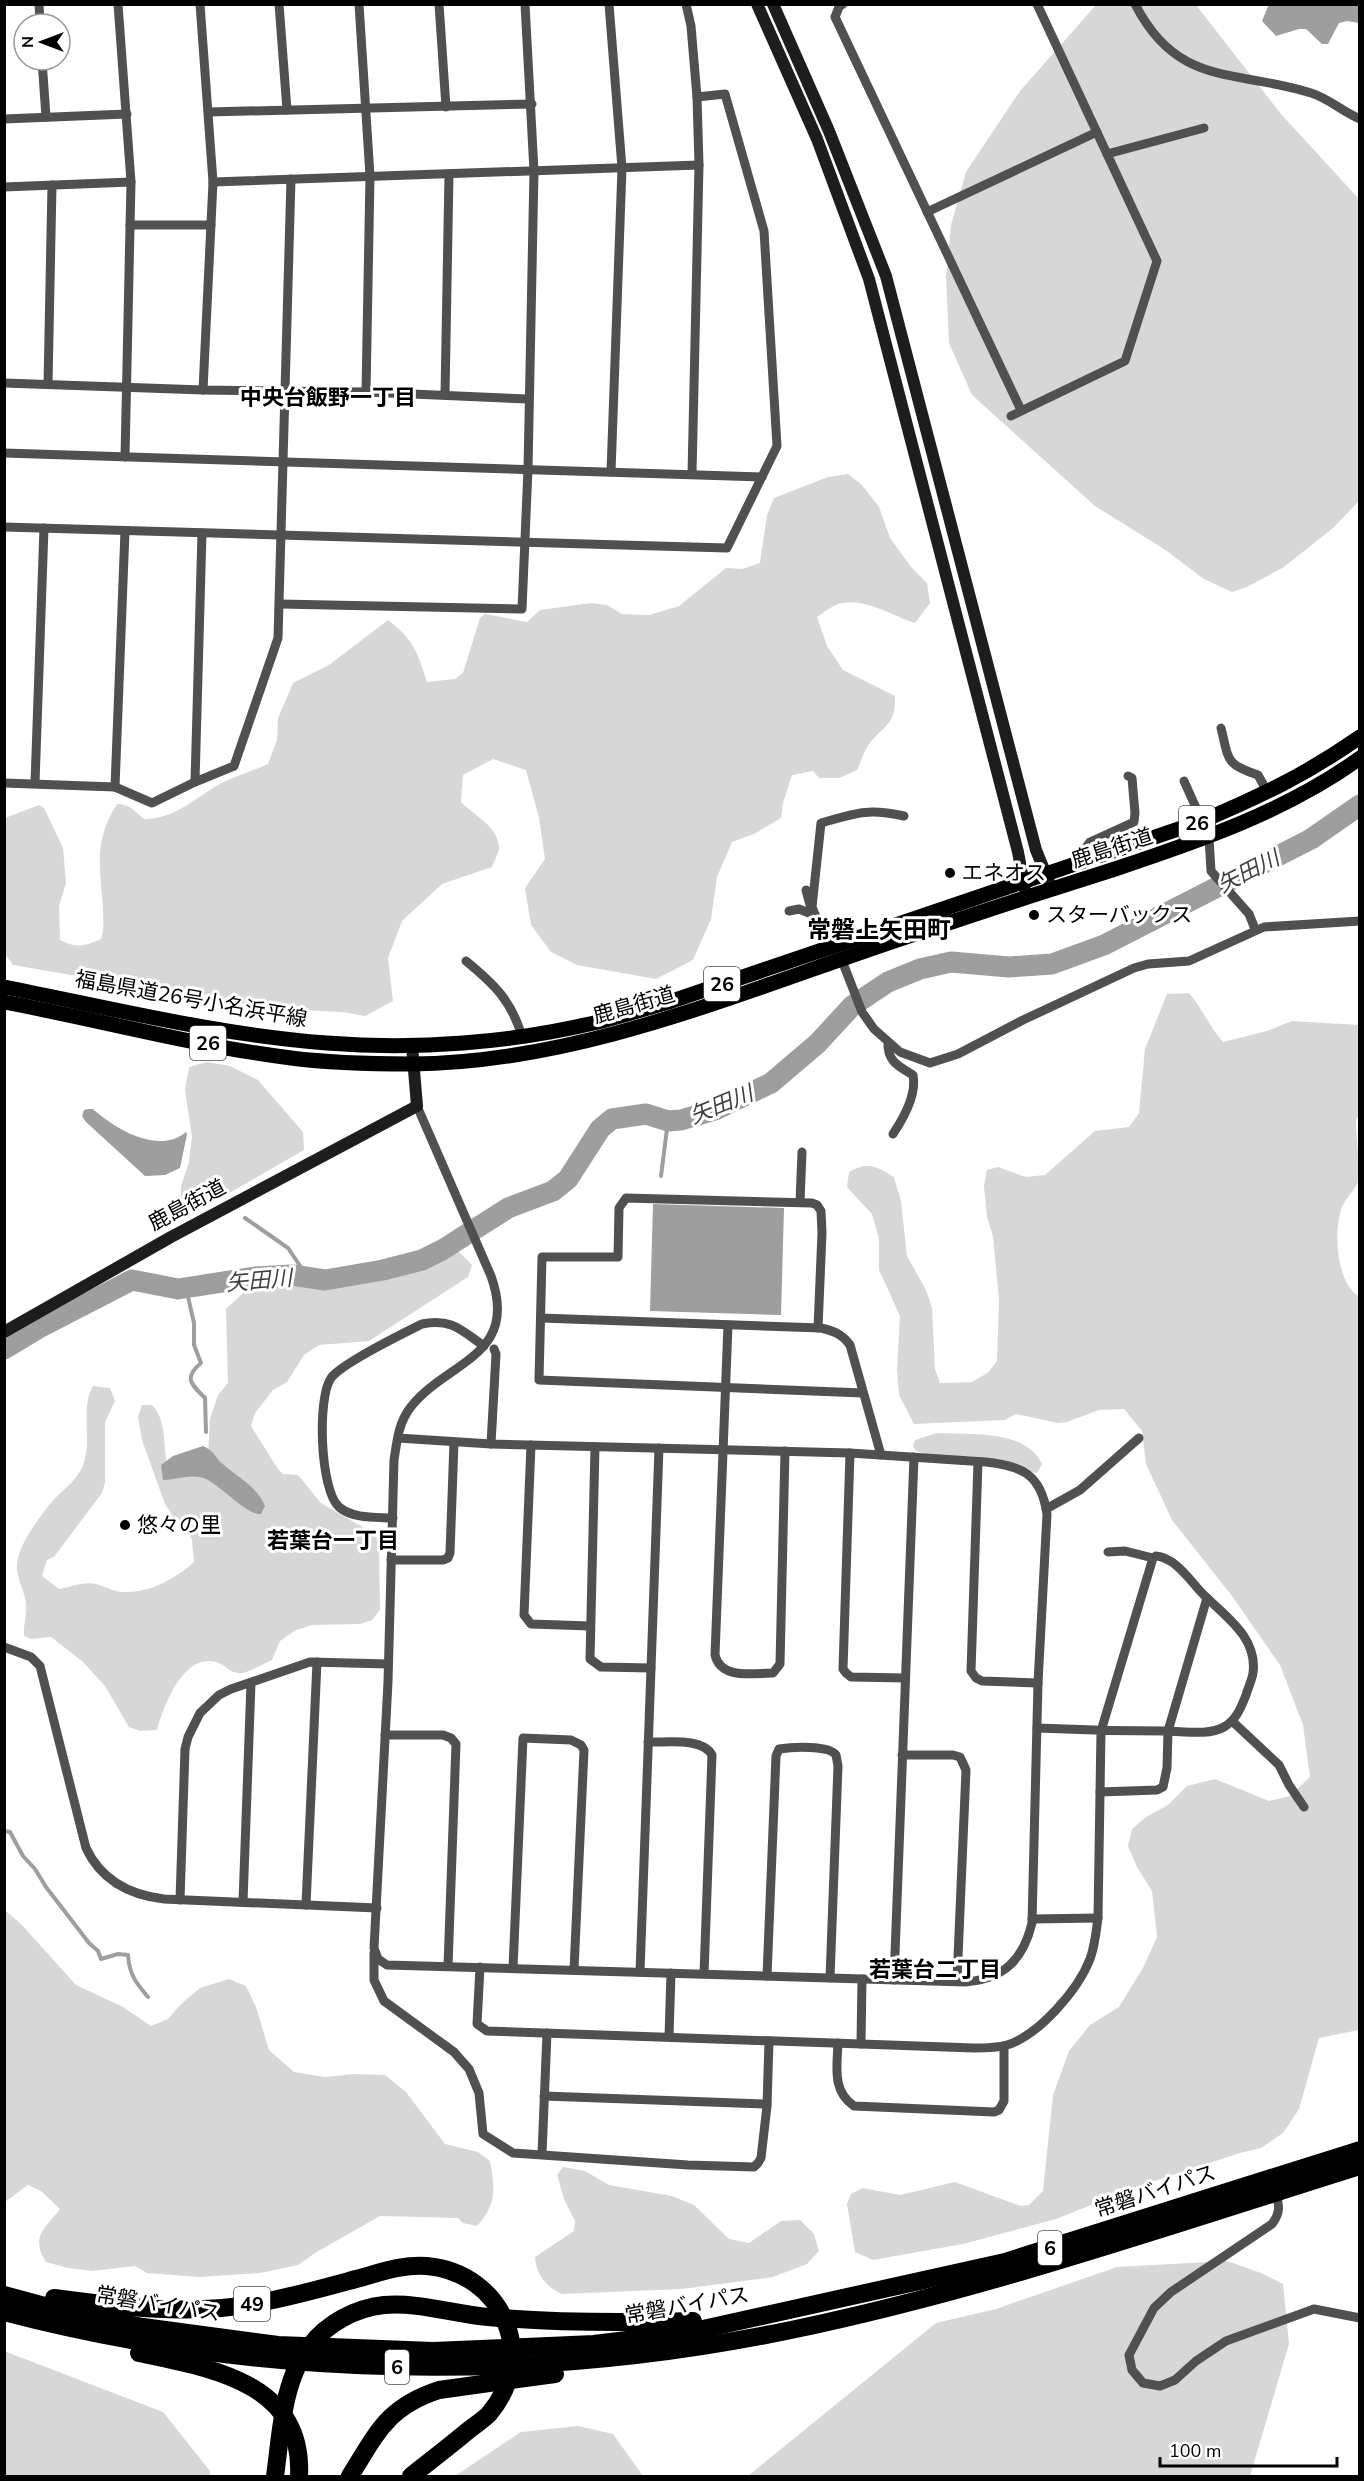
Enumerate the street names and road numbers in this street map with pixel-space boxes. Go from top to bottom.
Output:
road number: 26 [1179,806,1215,840]
street label: 鹿島街道 [1068,822,1156,874]
street label: 福島県道26号小名浜平線 [73,965,309,1033]
road number: 26 [704,967,740,1001]
street label: 鹿島街道 [590,980,678,1030]
road number: 26 [190,1026,226,1060]
street label: 鹿島街道 [143,1173,231,1237]
street label: 常磐バイパス [1091,2158,1219,2224]
road number: 6 [1038,2231,1062,2265]
street label: 常磐バイパス [94,2280,222,2328]
street label: 常磐バイパス [623,2280,751,2330]
road number: 49 [234,2287,270,2321]
road number: 6 [385,2350,409,2384]

